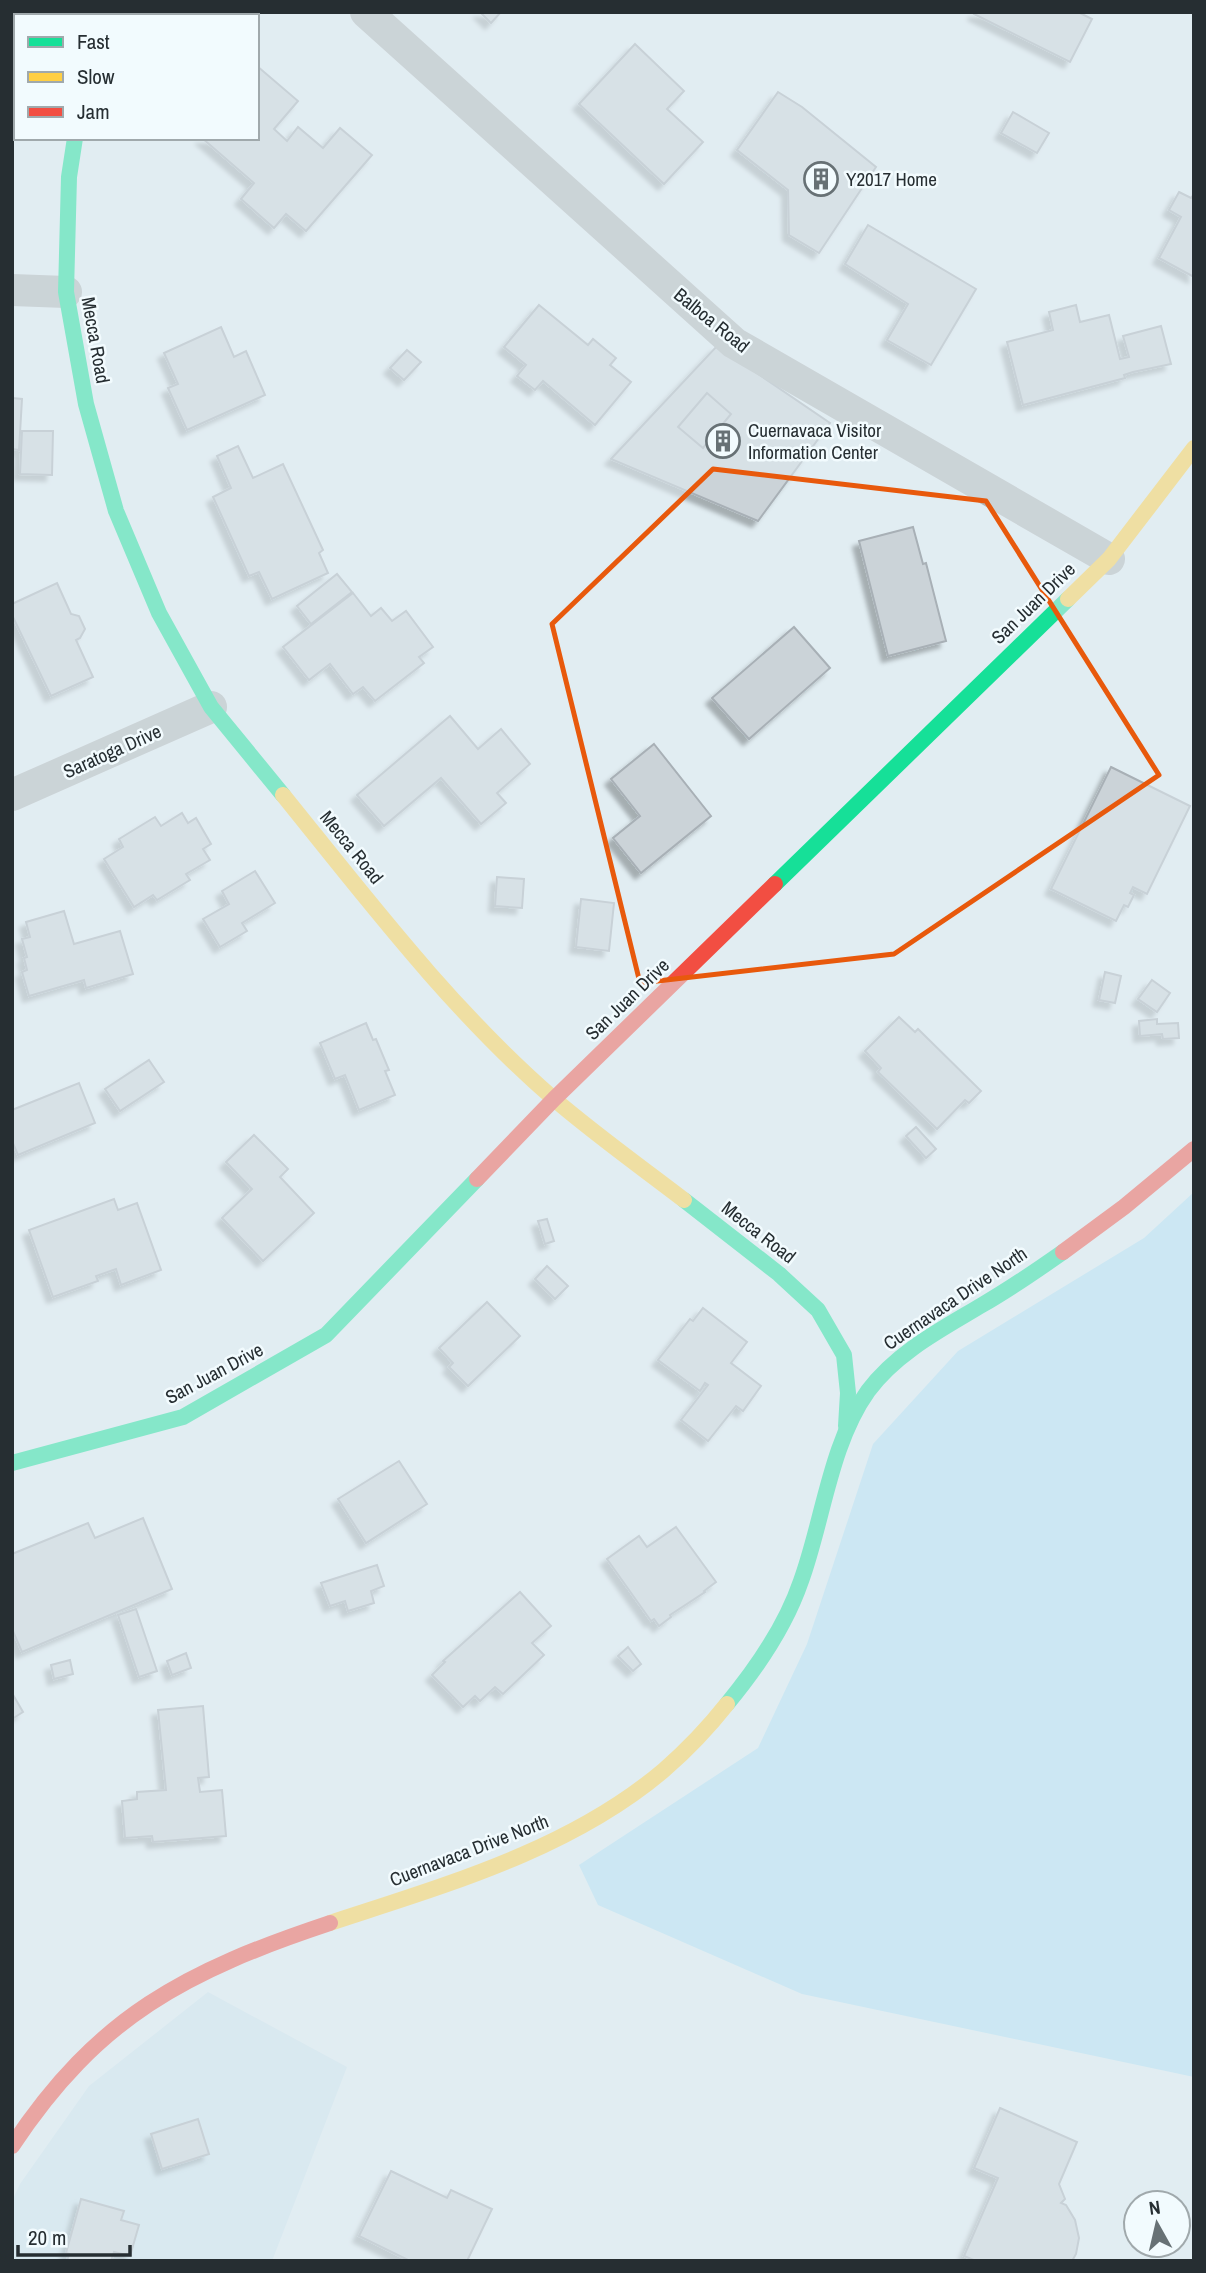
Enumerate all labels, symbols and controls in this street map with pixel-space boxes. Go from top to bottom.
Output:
legend [14,14,259,140]
text: Fast [77,27,110,56]
text: Slow [77,62,115,91]
text: Jam [77,97,110,126]
building icon: Y2017 Home [802,160,840,198]
place label: Y2017 Home [846,166,937,192]
street label: Balboa Road [669,282,755,358]
street label: Mecca Road [76,295,116,385]
place label: Cuernavaca Visitor Information Center [748,417,882,465]
building icon: Cuernavaca Visitor Information Center [704,422,742,460]
street label: San Juan Drive [985,556,1081,650]
street label: Saratoga Drive [59,718,165,784]
street label: Mecca Road [314,805,390,889]
street label: San Juan Drive [579,952,675,1046]
street label: Mecca Road [717,1195,801,1269]
street label: Cuernavaca Drive North [878,1240,1032,1356]
street label: San Juan Drive [160,1336,268,1410]
street label: Cuernavaca Drive North [386,1808,552,1892]
north arrow [1122,2189,1192,2259]
text: N [1147,2194,1162,2221]
scale bar [18,2214,130,2258]
text: 20 m [28,2223,66,2252]

